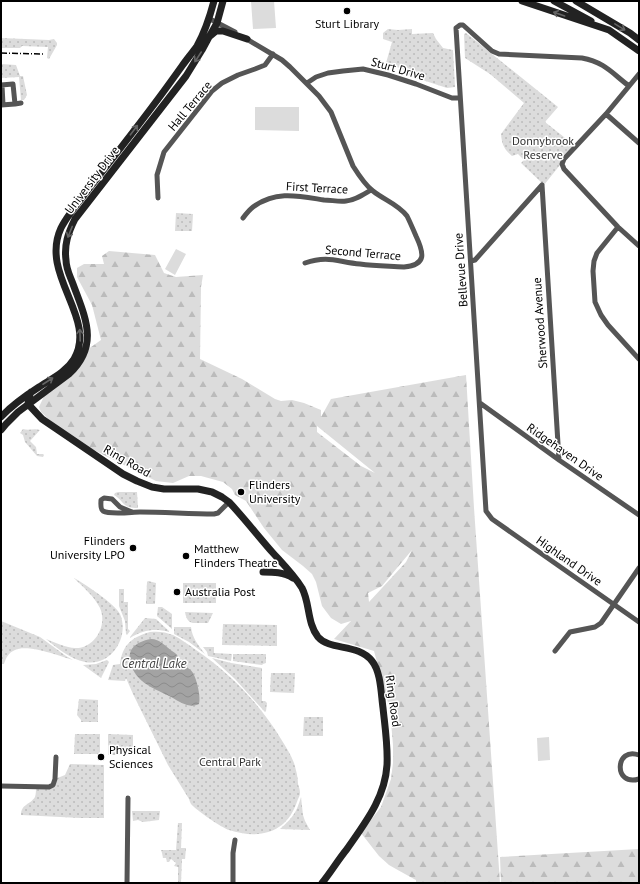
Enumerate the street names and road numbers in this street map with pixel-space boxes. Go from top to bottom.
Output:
street label: Sturt Drive [369,54,427,83]
street label: Hall Terrace [164,78,215,134]
street label: University Drive [61,143,122,217]
street label: First Terrace [286,178,348,197]
street label: Bellevue Drive [450,232,471,308]
street label: Second Terrace [324,242,402,263]
street label: Sherwood Avenue [529,277,550,369]
street label: Ridgehaven Drive [524,420,607,484]
street label: Ring Road [101,441,154,480]
street label: Highland Drive [533,532,605,589]
street label: Ring Road [382,674,405,728]

